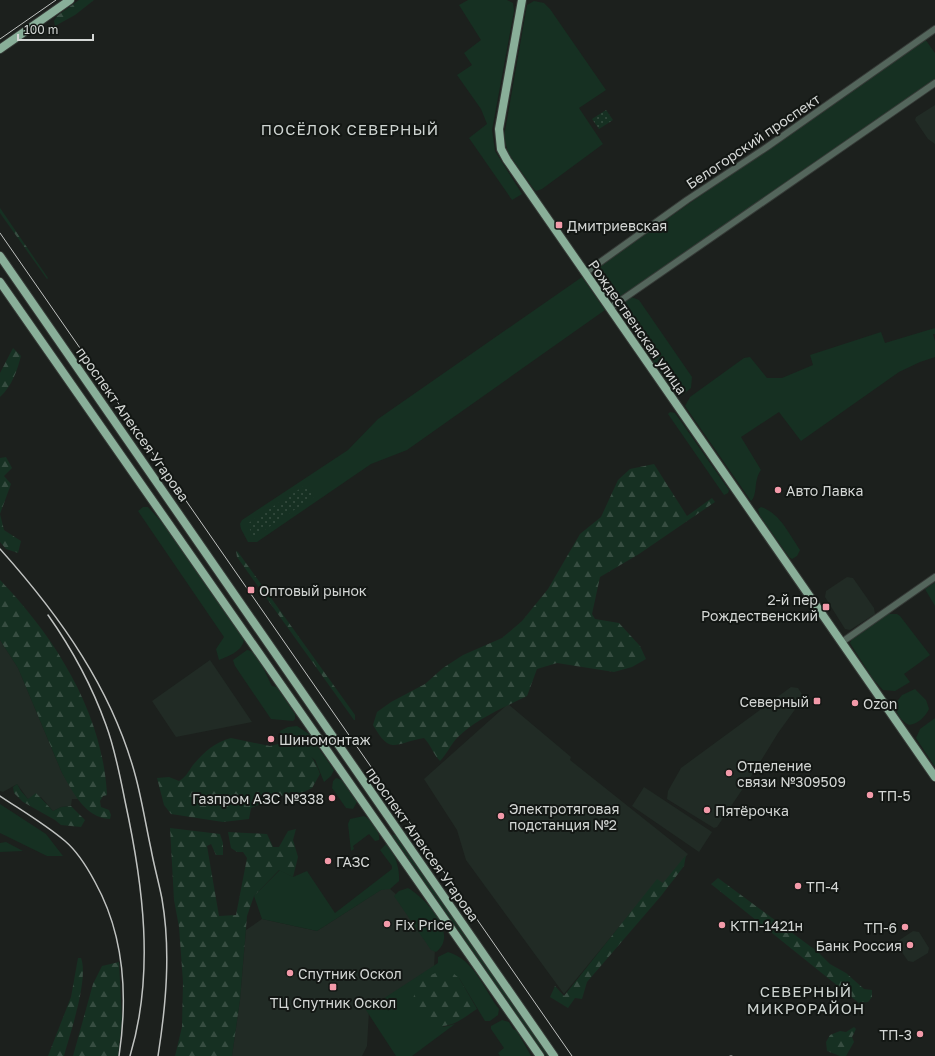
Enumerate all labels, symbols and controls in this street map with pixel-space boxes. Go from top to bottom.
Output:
scale bar [18,16,93,42]
text: 100 m [24,22,58,37]
street label: Белогорский проспект [683,90,823,192]
district label: ПОСЁЛОК СЕВЕРНЫЙ [261,120,439,138]
place label: Дмитриевская [567,217,667,234]
marker: Дмитриевская [554,220,564,230]
street label: Рождественская улица [585,257,691,397]
street label: проспект Алексея Угарова [73,343,193,505]
place label: Авто Лавка [786,482,863,499]
marker: Авто Лавка [773,485,783,495]
place label: Оптовый рынок [259,582,367,599]
marker: Оптовый рынок [246,585,256,595]
place label: 2-й пер Рождественский [701,591,818,624]
marker: 2-й пер Рождественский [821,602,831,612]
place label: Северный [739,693,809,710]
place label: Ozon [863,695,897,712]
marker: Северный [812,696,822,706]
marker: Ozon [850,698,860,708]
place label: Шиномонтаж [279,731,371,748]
marker: Шиномонтаж [266,734,276,744]
place label: Отделение связи №309509 [737,757,846,790]
street label: проспект Алексея Угарова [363,763,483,925]
marker: Отделение связи №309509 [724,768,734,778]
place label: ТП-5 [878,787,911,804]
place label: Газпром АЗС №338 [192,790,324,807]
marker: ТП-5 [865,790,875,800]
marker: Газпром АЗС №338 [327,793,337,803]
place label: Электротяговая подстанция №2 [509,800,619,833]
place label: Пятёрочка [715,802,789,819]
marker: Пятёрочка [702,805,712,815]
marker: Электротяговая подстанция №2 [496,811,506,821]
place label: ГАЗС [336,853,370,870]
marker: ГАЗС [323,856,333,866]
place label: ТП-4 [806,878,839,895]
marker: ТП-4 [793,881,803,891]
place label: Fix Price [395,916,452,933]
place label: КТП-1421н [730,917,803,934]
marker: Fix Price [382,919,392,929]
place label: ТП-6 [864,919,897,936]
marker: КТП-1421н [717,920,727,930]
marker: ТП-6 [900,922,910,932]
place label: Банк Россия [815,937,902,954]
marker: Банк Россия [905,940,915,950]
place label: Спутник Оскол [298,965,402,982]
marker: Спутник Оскол [285,968,295,978]
marker: ТЦ Спутник Оскол [328,982,338,992]
district label: СЕВЕРНЫЙ МИКРОРАЙОН [747,982,865,1017]
place label: ТЦ Спутник Оскол [270,994,396,1011]
place label: ТП-3 [879,1026,912,1043]
marker: ТП-3 [915,1029,925,1039]

